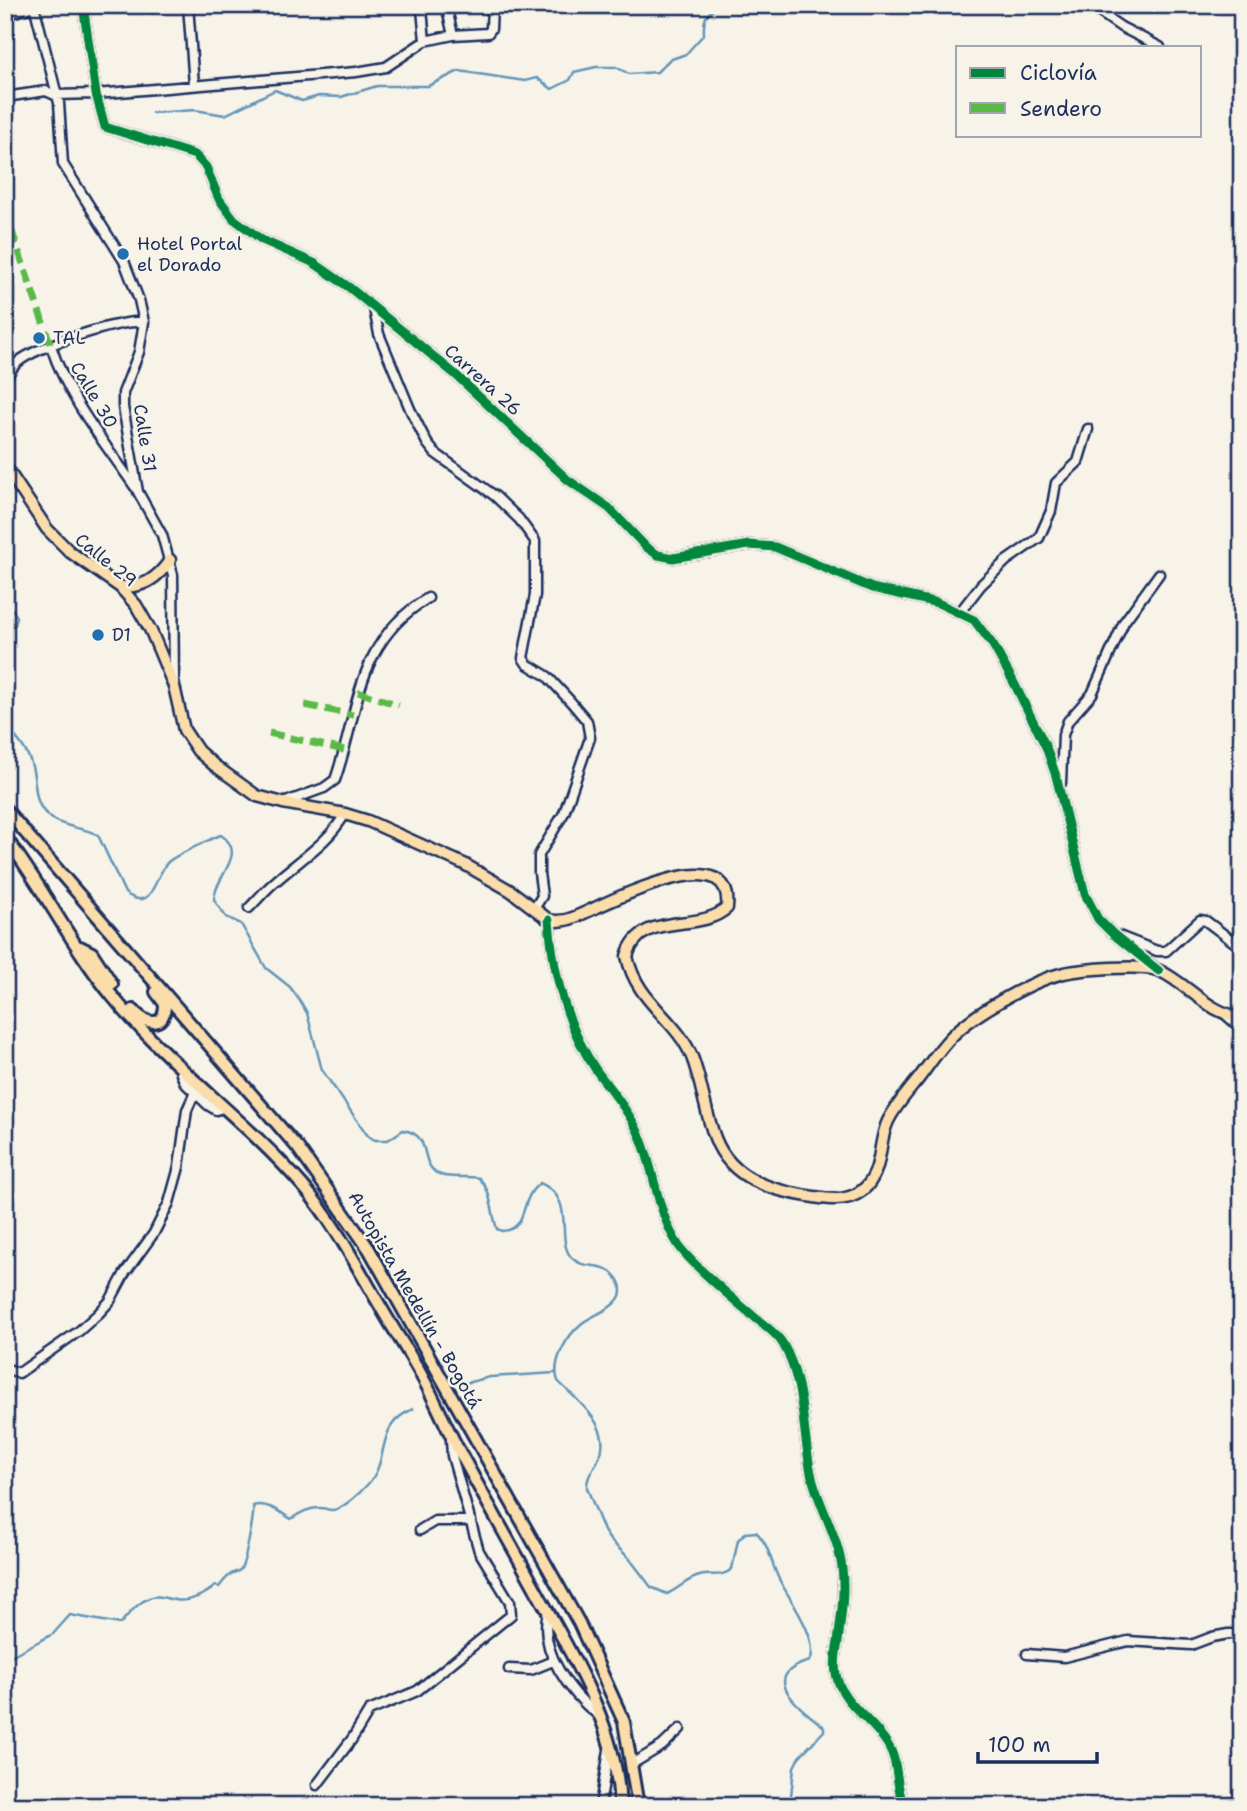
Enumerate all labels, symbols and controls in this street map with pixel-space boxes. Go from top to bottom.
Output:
legend [956,46,1202,136]
text: Ciclovía [1020,59,1097,87]
text: Sendero [1020,95,1102,123]
place label: Hotel Portal el Dorado [137,232,243,277]
marker: Hotel Portal el Dorado [115,246,131,262]
place label: TAL [53,326,85,350]
marker: TAL [31,330,47,346]
street label: Carrera 26 [439,339,527,421]
street label: Calle 30 [65,357,123,433]
street label: Calle 31 [128,403,162,473]
street label: Calle 29 [70,528,142,592]
place label: D1 [112,623,131,647]
marker: D1 [90,627,106,643]
street label: Autopista Medellín - Bogotá [343,1187,487,1413]
scale bar [978,1720,1096,1764]
text: 100 m [988,1731,1051,1759]

